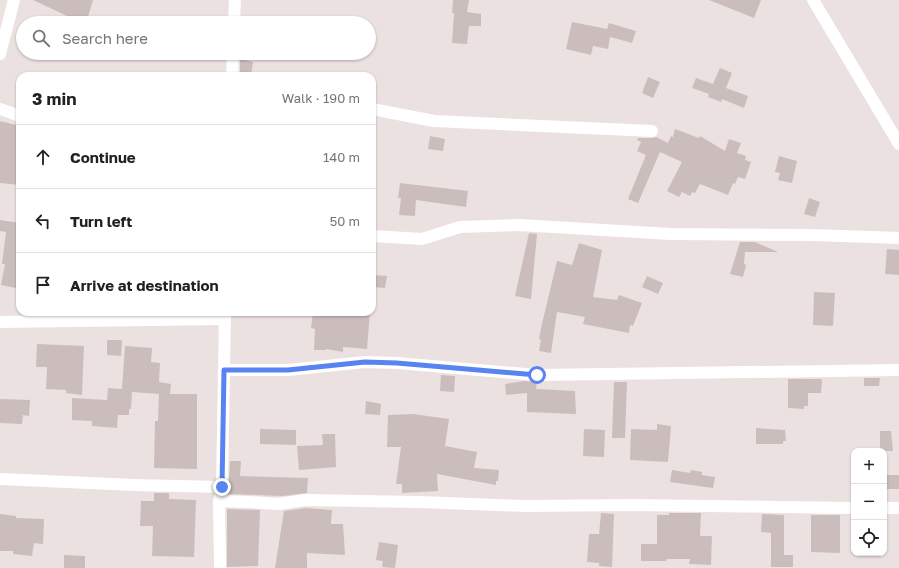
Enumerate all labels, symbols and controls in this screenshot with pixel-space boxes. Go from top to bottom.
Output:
search box [16,16,376,60]
icon: search [30,27,52,49]
text: Search here [62,29,148,47]
text: 3 min [32,88,76,109]
text: Walk · 190 m [282,90,360,106]
icon: ahead [32,146,54,168]
text: Continue [70,148,136,166]
text: 140 m [323,149,360,165]
icon: left [32,210,54,232]
text: Turn left [70,212,132,230]
text: 50 m [330,213,360,229]
icon: arrive [32,274,54,296]
text: Arrive at destination [70,276,219,294]
route start [528,366,546,384]
map controls [851,448,887,556]
button: + [851,448,887,484]
route end [213,478,231,496]
button: − [851,484,887,520]
button: locate [851,520,887,556]

